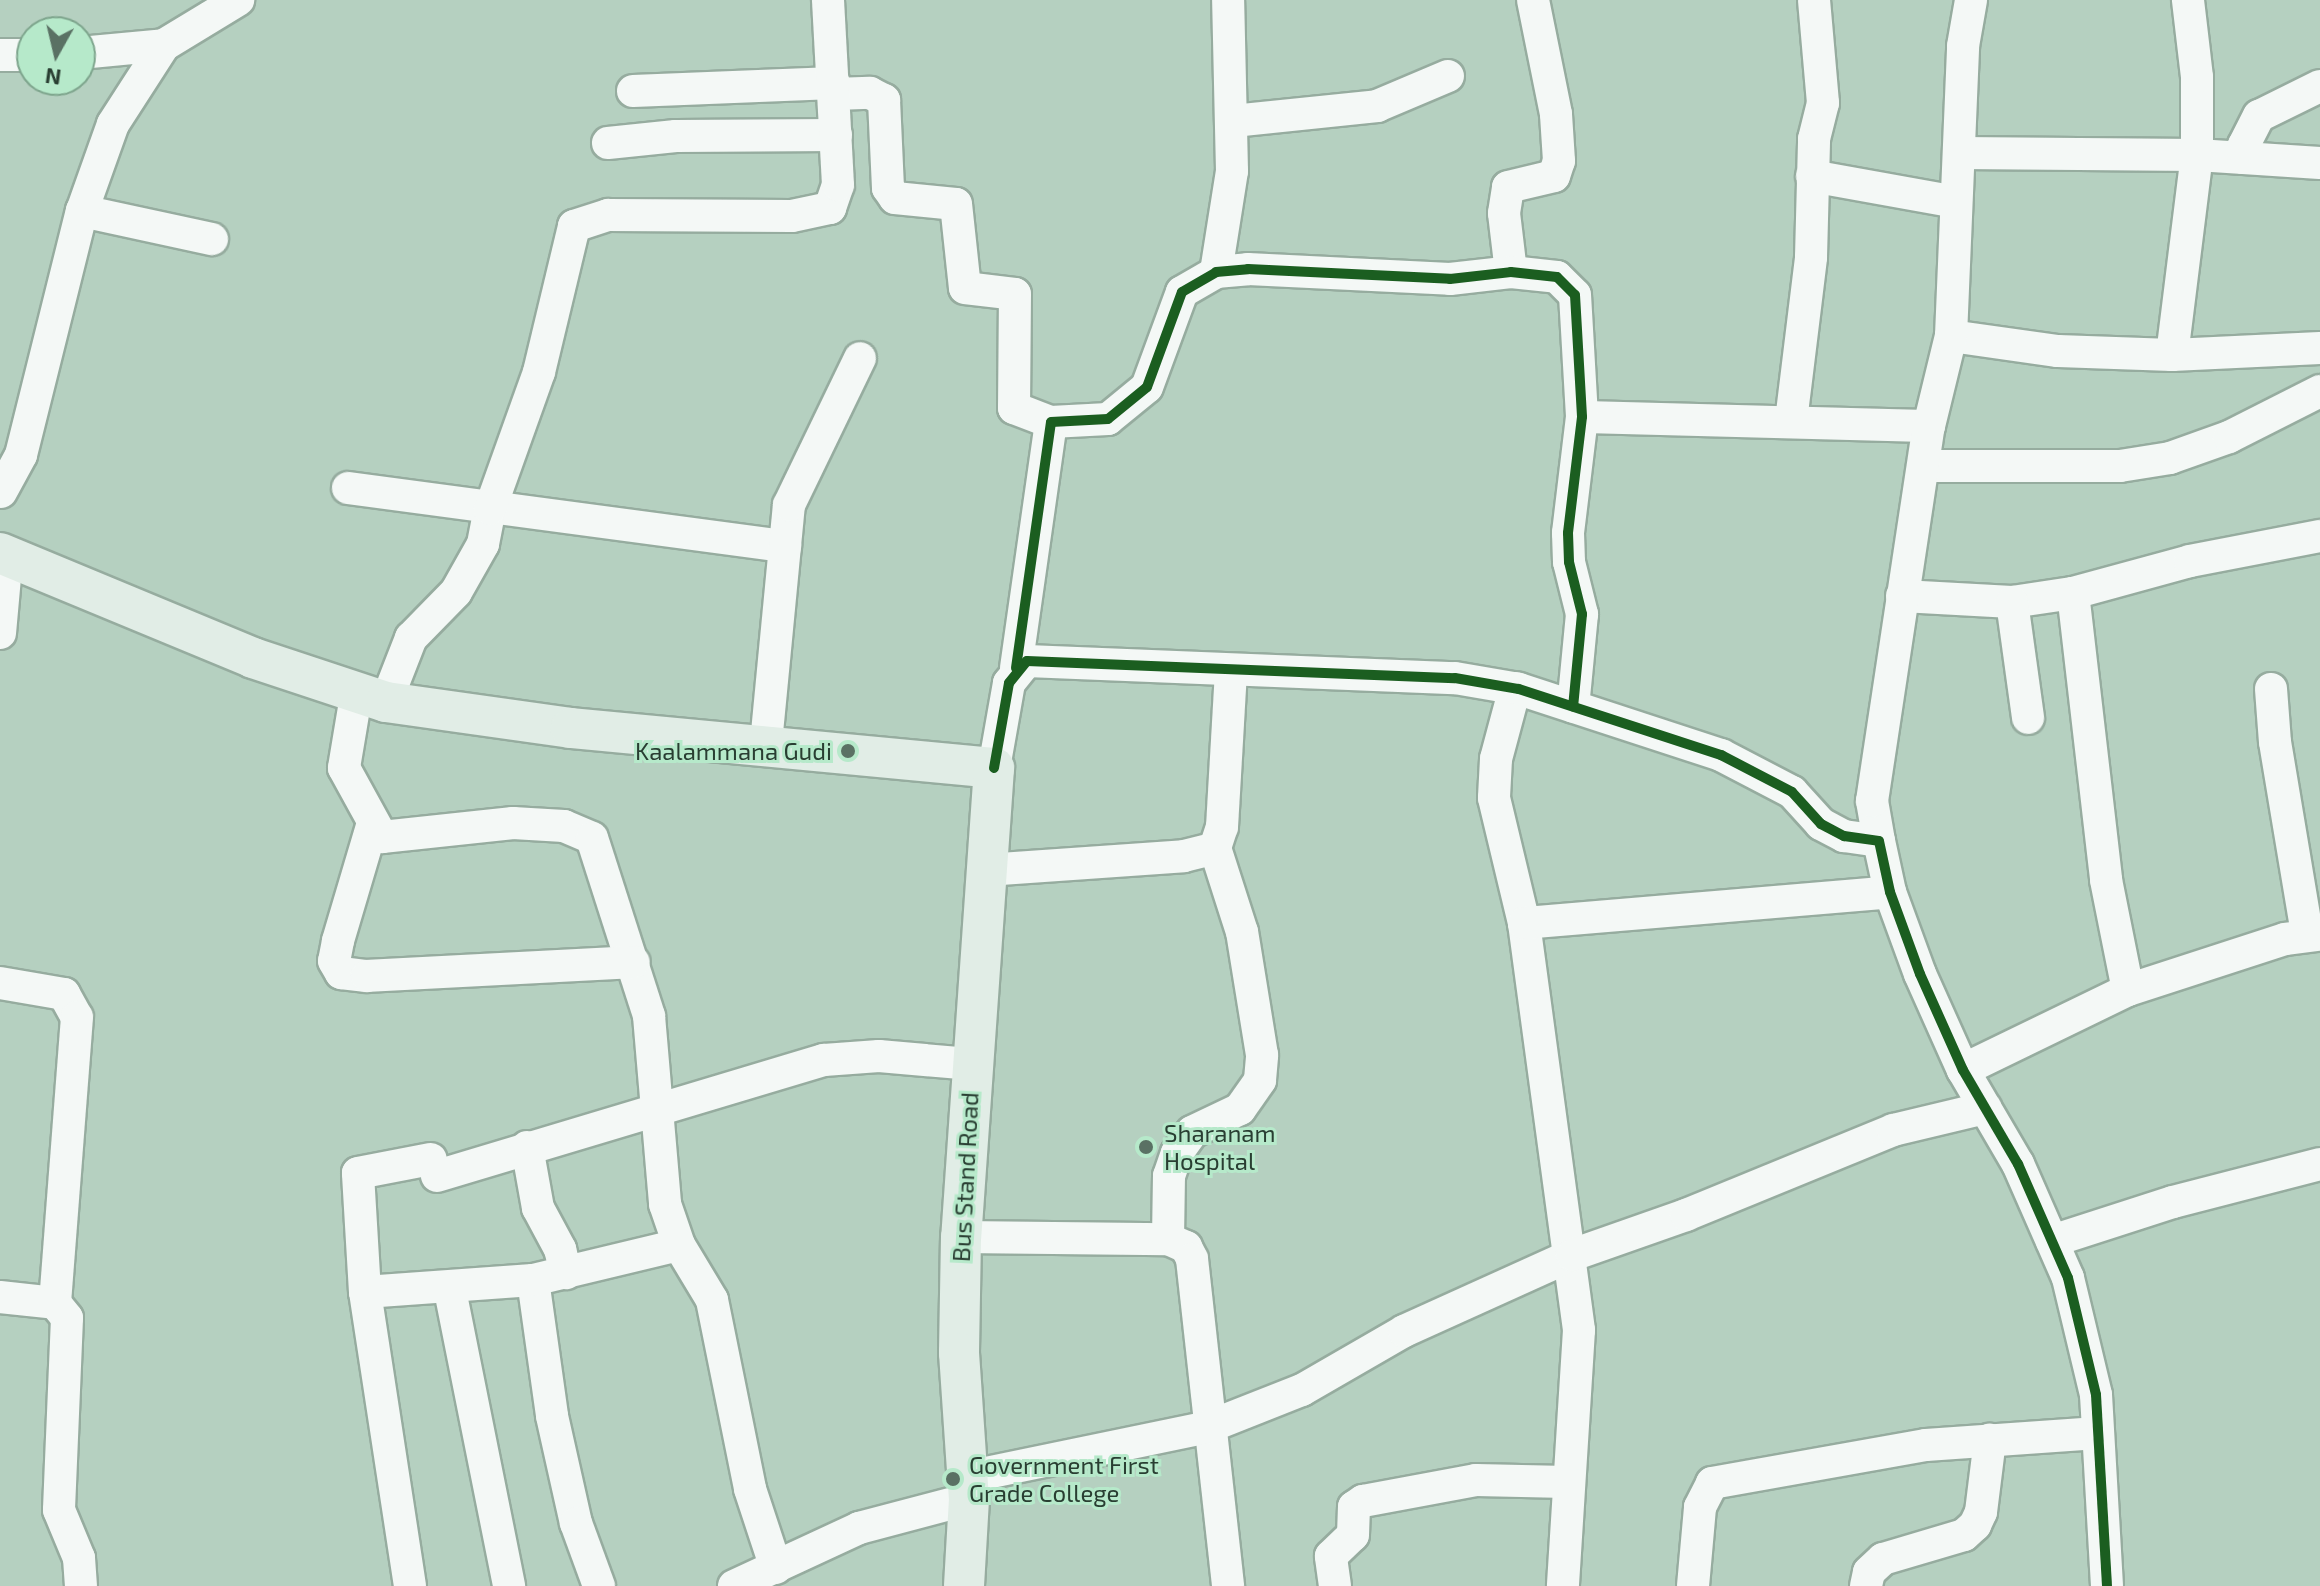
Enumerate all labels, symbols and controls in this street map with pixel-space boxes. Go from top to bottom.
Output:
north arrow [16,16,96,96]
text: N [43,64,63,92]
place label: Kaalammana Gudi [635,737,832,765]
marker: Kaalammana Gudi [839,742,857,760]
street label: Bus Stand Road [946,1091,984,1263]
place label: Sharanam Hospital [1164,1119,1276,1175]
marker: Sharanam Hospital [1135,1136,1157,1158]
place label: Government First Grade College [969,1451,1159,1507]
marker: Government First Grade College [944,1470,962,1488]

